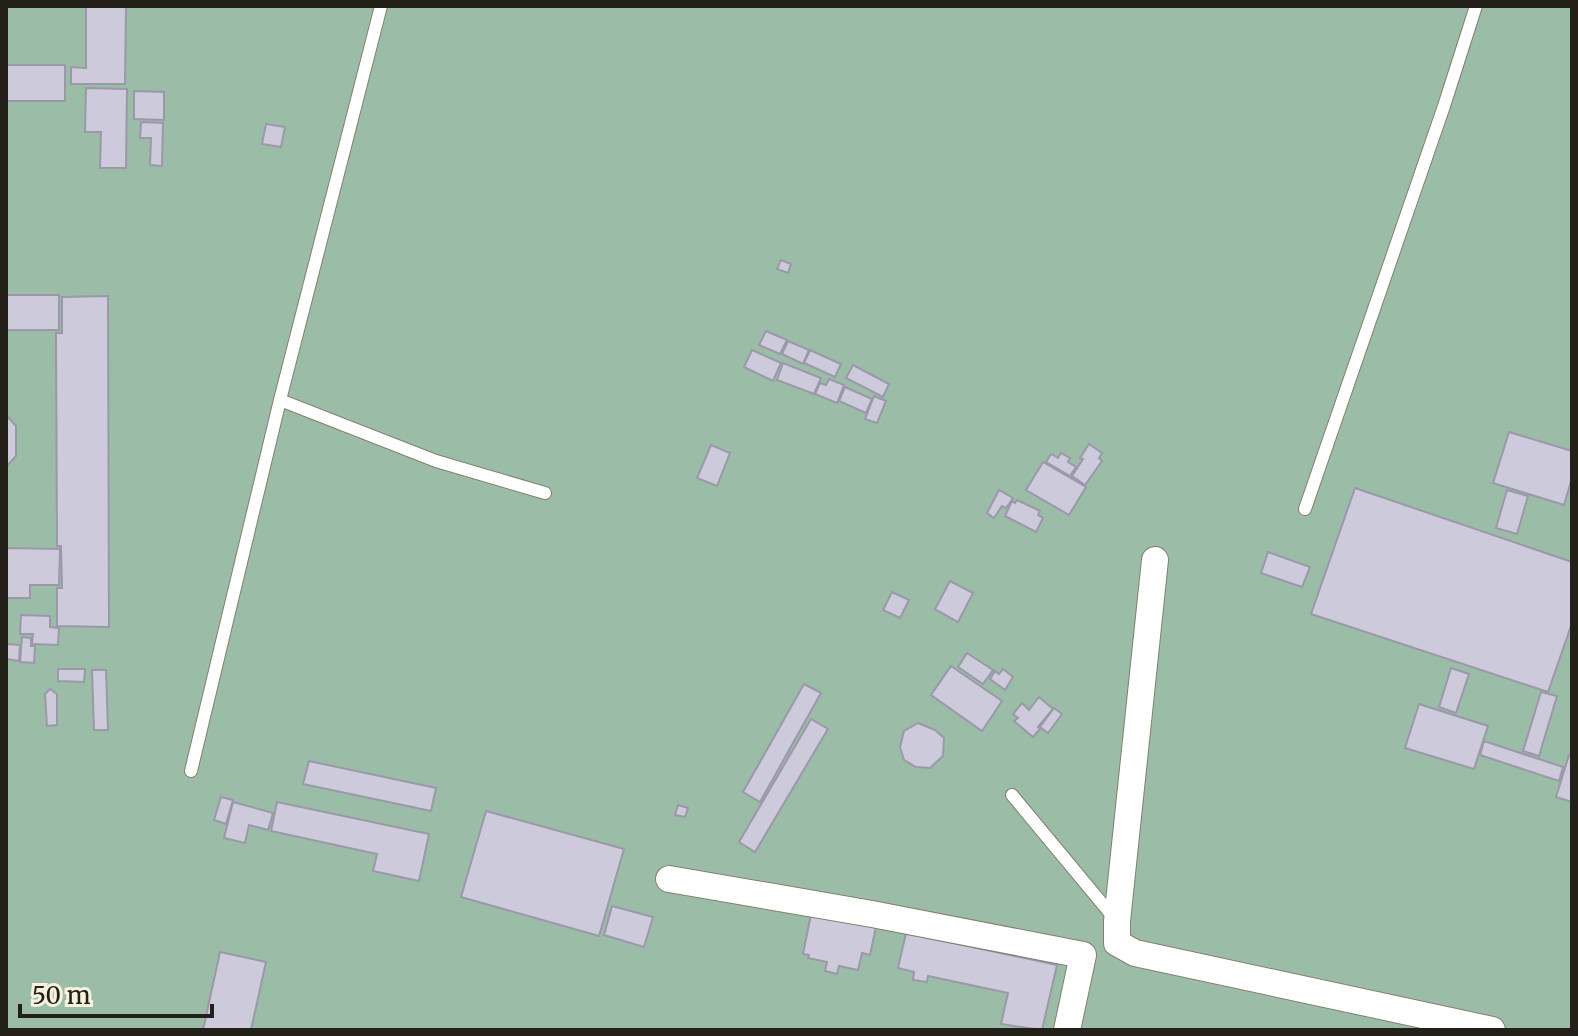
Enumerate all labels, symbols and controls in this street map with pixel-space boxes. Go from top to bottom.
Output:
scale bar [20,968,212,1018]
text: 50 m [32,980,91,1011]

